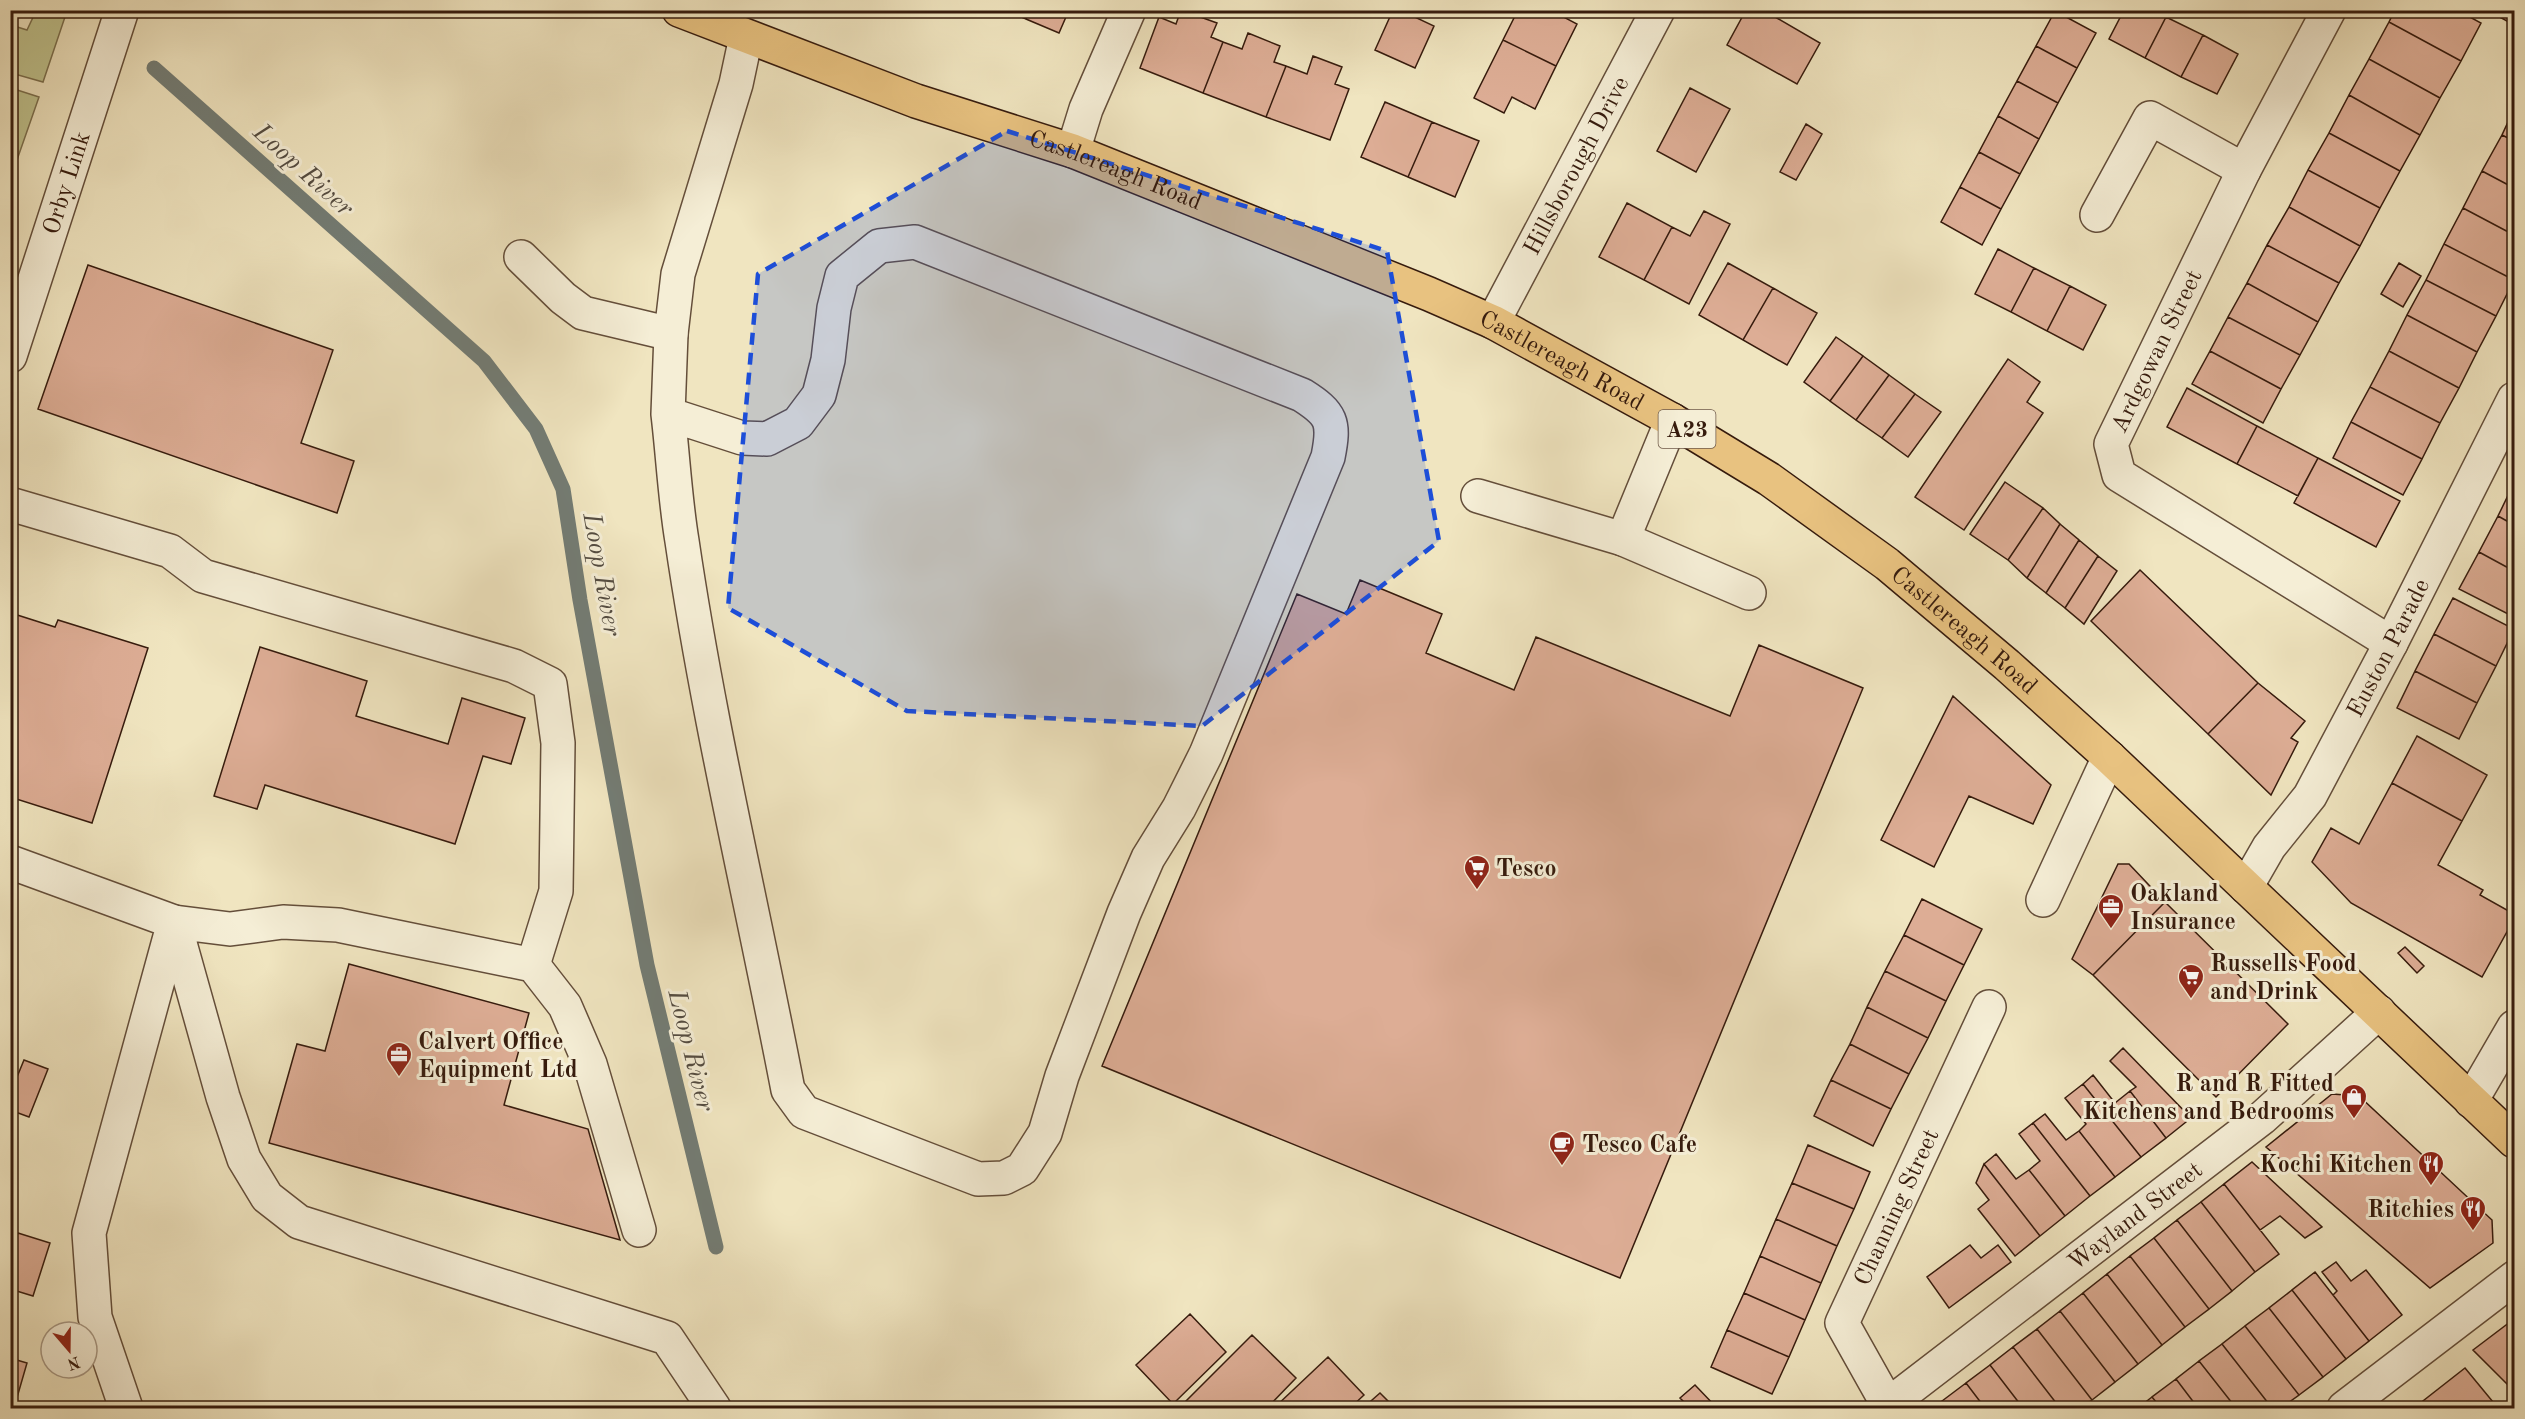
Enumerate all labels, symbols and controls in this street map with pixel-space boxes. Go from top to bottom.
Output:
street label: Hillsborough Drive [1521,73,1634,260]
water label: Loop River [247,118,358,222]
street label: Castlereagh Road [1026,128,1205,215]
street label: Orby Link [40,129,96,238]
street label: Ardgowan Street [2108,267,2208,437]
street label: Castlereagh Road [1476,308,1647,416]
road number: A23 [1658,410,1716,448]
water label: Loop River [577,510,625,639]
street label: Castlereagh Road [1886,563,2041,700]
street label: Euston Parade [2344,576,2435,722]
supermarket icon: Tesco [1462,853,1492,891]
place label: Tesco [1496,858,1557,882]
place label: Oakland Insurance [2130,883,2236,935]
office icon: Oakland Insurance [2096,892,2126,930]
place label: Russells Food and Drink [2210,953,2357,1005]
supermarket icon: Russells Food and Drink [2176,962,2206,1000]
water label: Loop River [662,986,718,1115]
place label: Calvert Office Equipment Ltd [418,1031,578,1083]
office icon: Calvert Office Equipment Ltd [384,1040,414,1078]
place label: R and R Fitted Kitchens and Bedrooms [2083,1073,2334,1125]
shop icon: R and R Fitted Kitchens and Bedrooms [2339,1082,2369,1120]
street label: Channing Street [1851,1126,1944,1290]
cafe icon: Tesco Cafe [1547,1129,1577,1167]
place label: Tesco Cafe [1582,1134,1697,1158]
restaurant icon: Kochi Kitchen [2416,1149,2446,1187]
place label: Kochi Kitchen [2259,1154,2412,1178]
street label: Wayland Street [2064,1158,2208,1276]
restaurant icon: Ritchies [2458,1194,2488,1232]
place label: Ritchies [2367,1199,2454,1223]
north arrow [39,1320,99,1380]
text: N [64,1353,82,1372]

